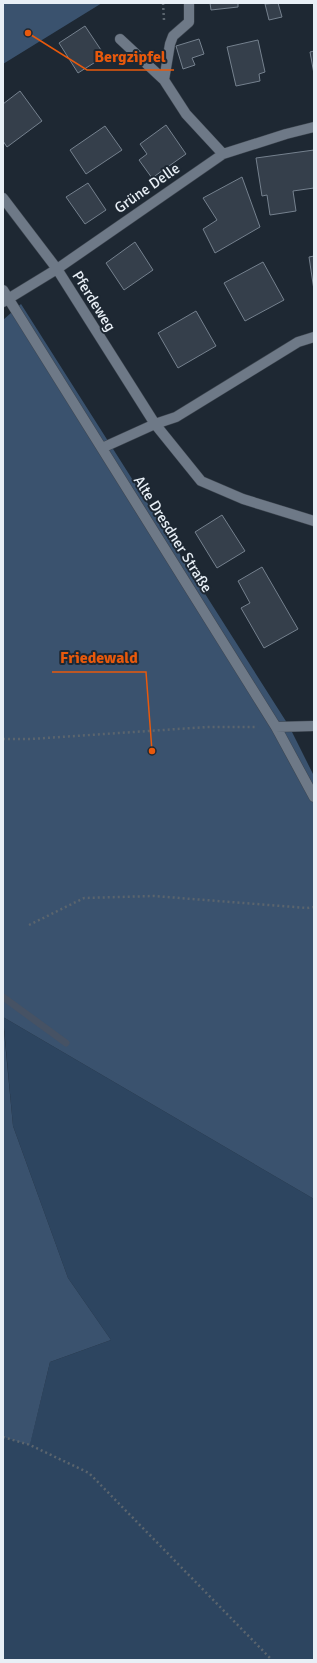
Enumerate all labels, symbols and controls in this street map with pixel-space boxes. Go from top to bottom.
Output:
callout: Bergzipfel [87,42,174,70]
text: Bergzipfel [94,47,166,67]
street label: Grüne Delle [111,159,183,217]
street label: Pferdeweg [68,268,120,335]
street label: Alte Dresdner Straße [130,472,216,596]
callout: Friedewald [52,644,146,672]
text: Friedewald [60,648,138,668]

